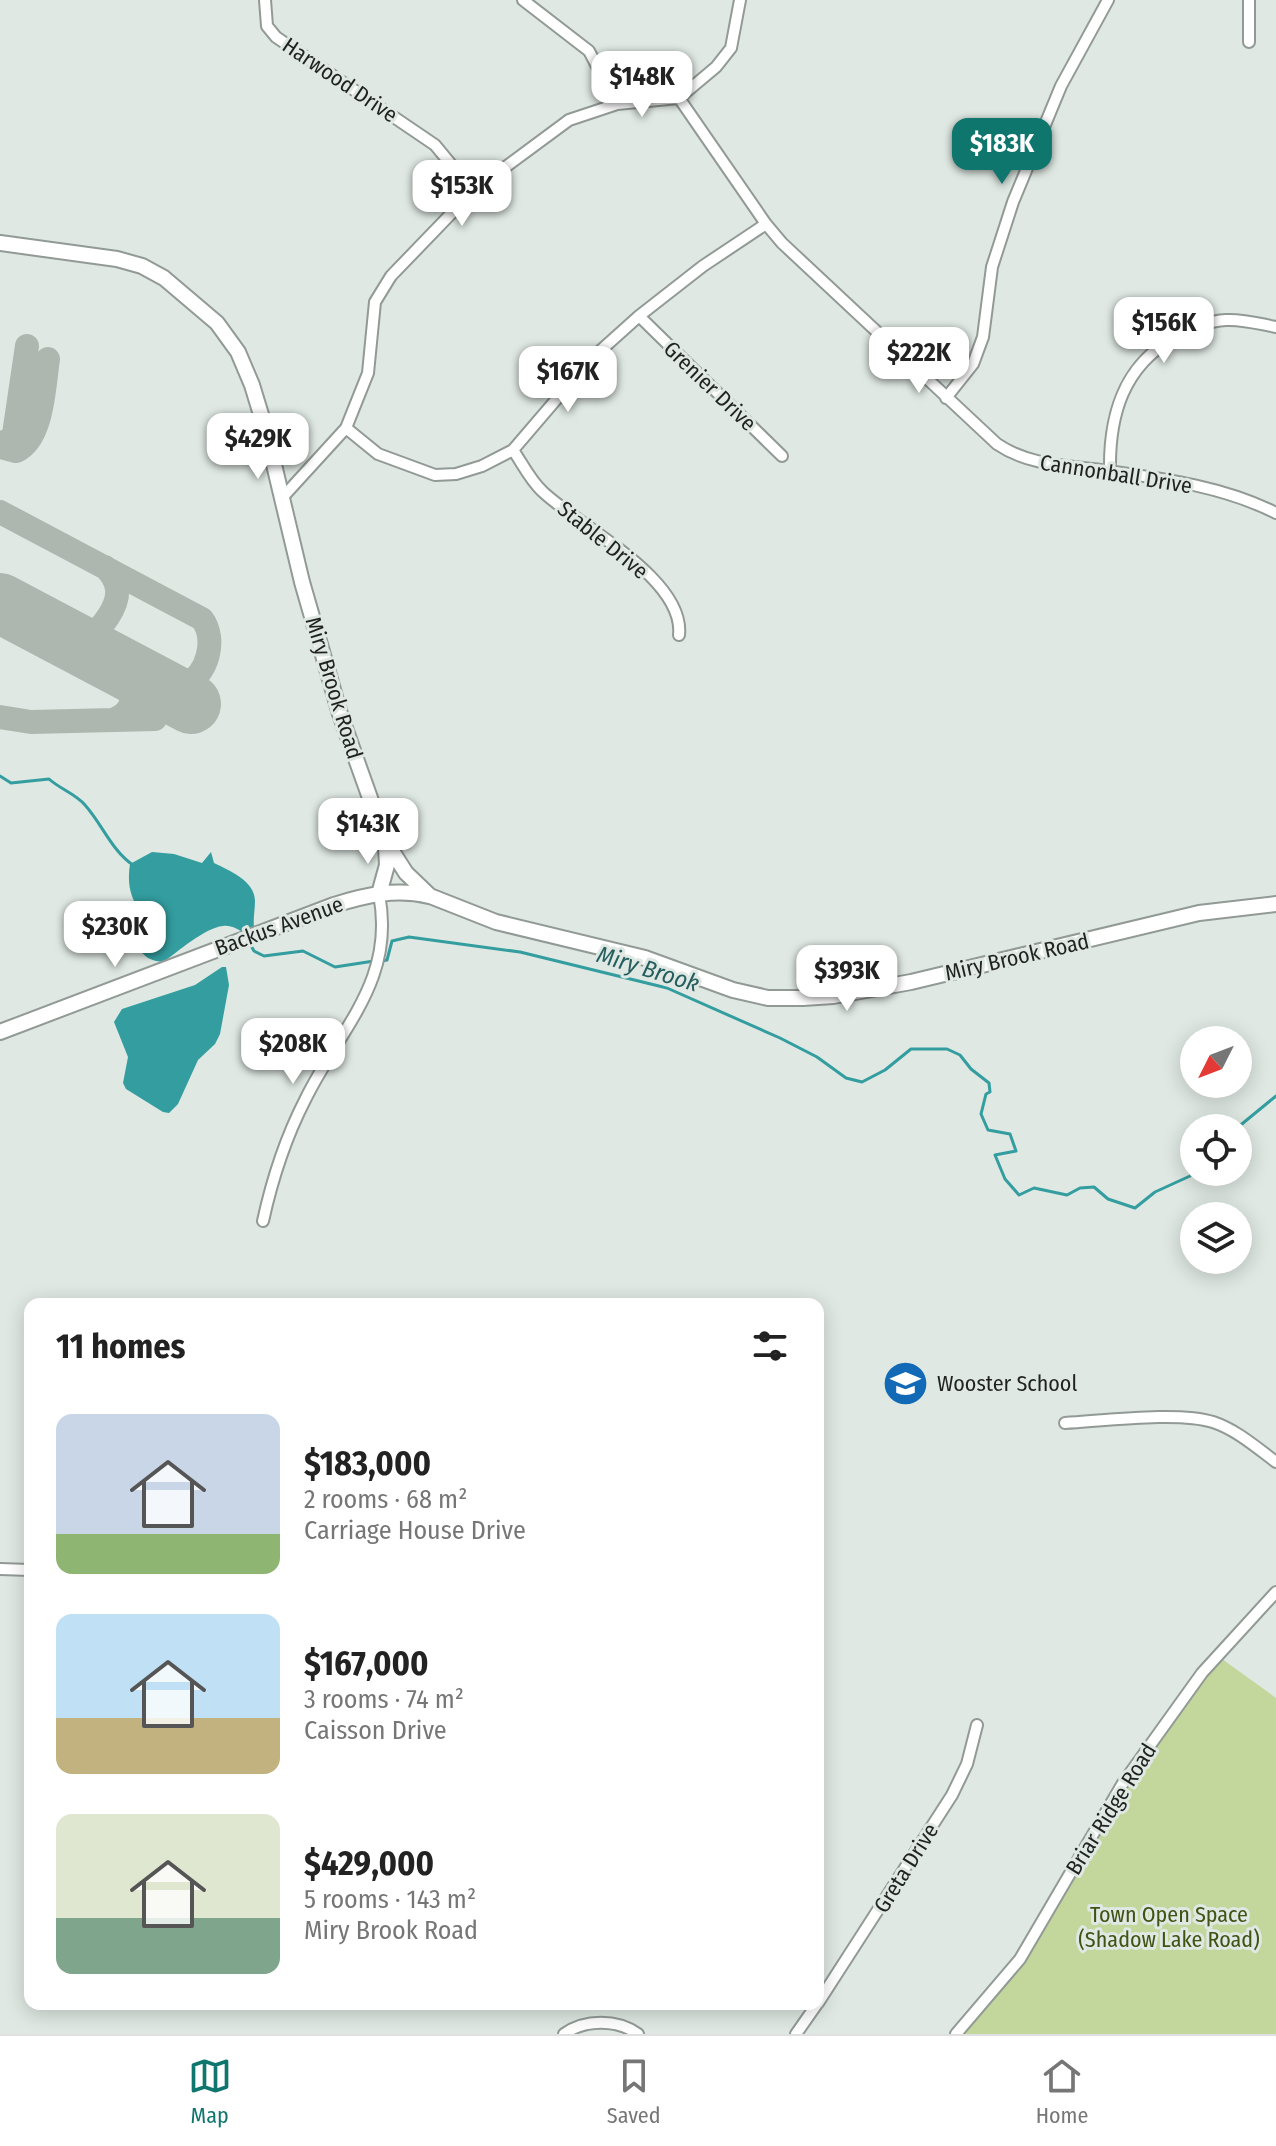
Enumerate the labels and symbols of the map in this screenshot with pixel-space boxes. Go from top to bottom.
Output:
street label: Harwood Drive [277,32,403,128]
pin: $148K [586,51,698,119]
pin: $183K [946,118,1058,186]
pin: $153K [406,160,518,228]
pin: $156K [1108,297,1220,365]
pin: $222K [863,327,975,395]
street label: Grenier Drive [658,335,762,437]
pin: $167K [512,346,624,414]
pin: $429K [202,413,314,481]
street label: Cannonball Drive [1038,449,1194,499]
street label: Stable Drive [552,495,654,585]
street label: Miry Brook Road [300,614,368,762]
pin: $143K [312,798,424,866]
street label: Backus Avenue [211,890,347,962]
pin: $230K [59,901,171,969]
street label: Miry Brook Road [942,927,1092,987]
water label: Miry Brook [594,940,703,998]
pin: $393K [791,945,903,1013]
pin: $208K [237,1018,349,1086]
north arrow [1180,1026,1252,1098]
school or university icon: Wooster School [882,1359,930,1407]
place label: Wooster School [937,1370,1077,1397]
street label: Briar Ridge Road [1060,1738,1162,1880]
street label: Greta Drive [868,1818,944,1918]
park label: Town Open Space (Shadow Lake Road) [1078,1901,1260,1953]

